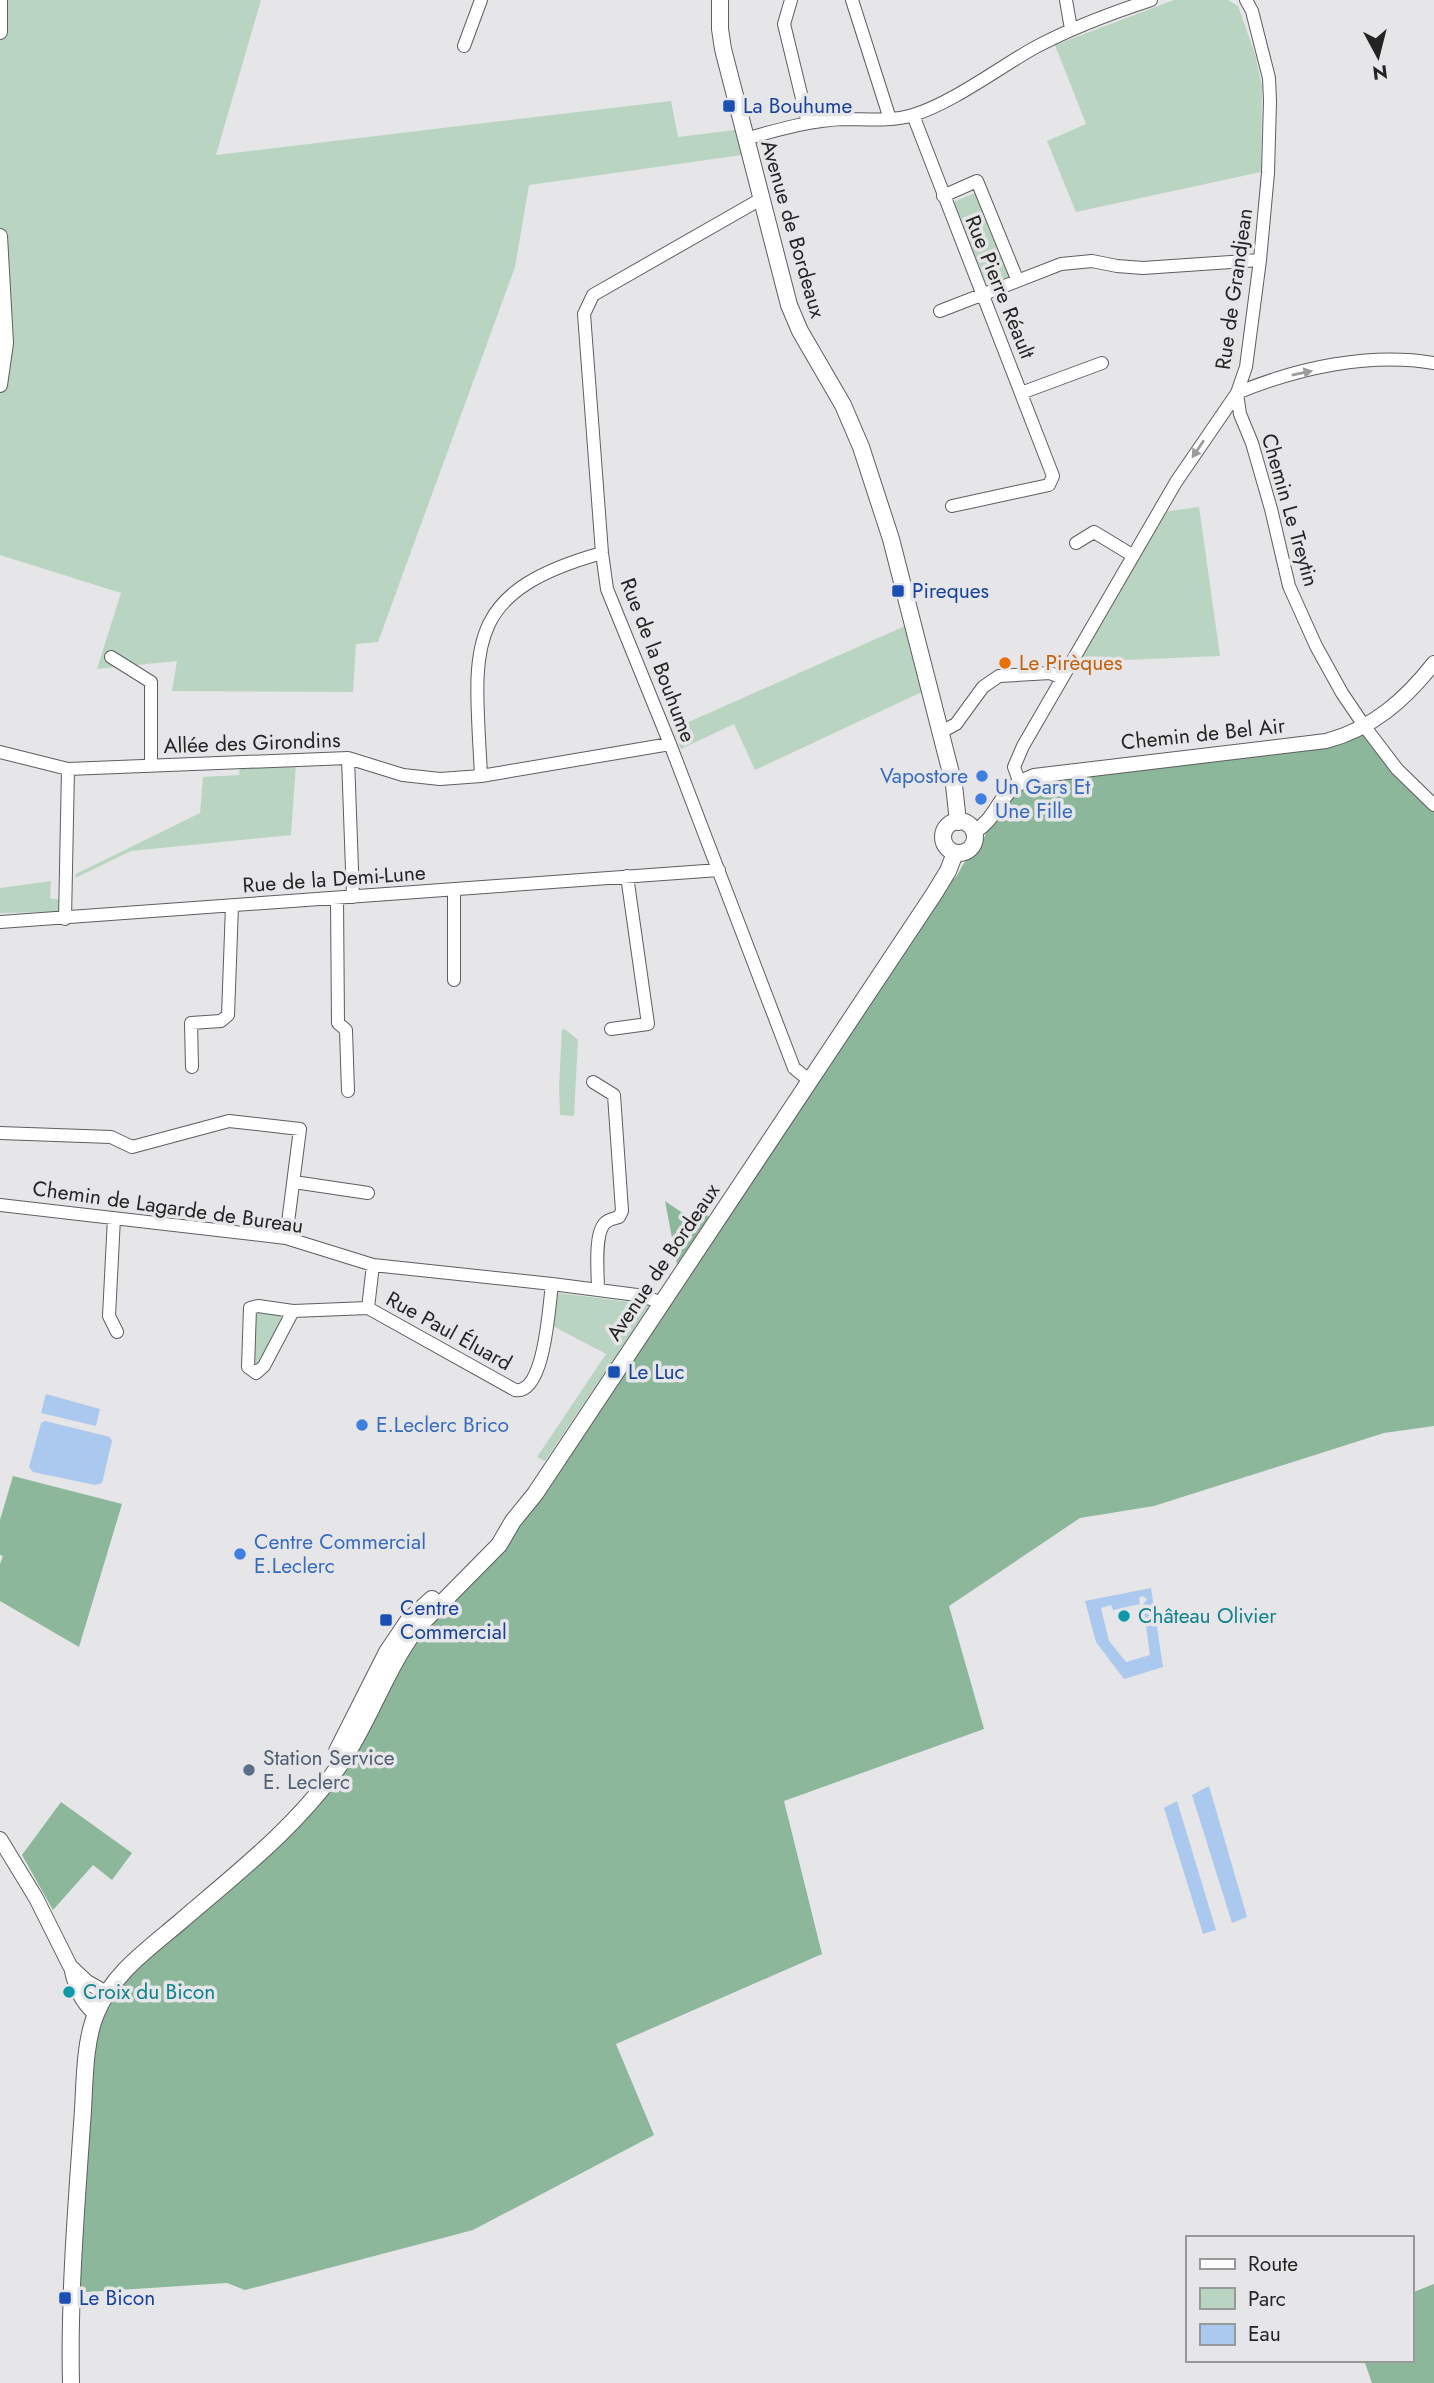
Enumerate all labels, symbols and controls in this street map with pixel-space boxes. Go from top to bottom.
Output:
north arrow [1343,21,1413,91]
text: N [1371,58,1389,87]
place label: La Bouhume [743,91,852,121]
marker: La Bouhume [721,98,737,114]
street label: Avenue de Bordeaux [753,136,833,322]
street label: Rue de Grandjean [1208,206,1260,372]
street label: Rue Pierre Réault [958,211,1042,363]
one-way arrow [1291,367,1313,378]
street label: Chemin Le Treytin [1254,430,1326,590]
one-way arrow [1191,440,1205,458]
street label: Rue de la Bouhume [613,574,703,747]
place label: Pireques [912,576,989,606]
marker: Pireques [890,583,906,599]
place label: Le Pirèques [1019,648,1123,678]
marker: Le Pirèques [997,655,1013,671]
street label: Chemin de Bel Air [1120,710,1287,758]
street label: Allée des Girondins [163,725,341,761]
place label: Vapostore [880,761,968,791]
marker: Vapostore [974,768,990,784]
place label: Un Gars Et Une Fille [995,772,1090,826]
marker: Un Gars Et Une Fille [973,791,989,807]
street label: Rue de la Demi-Lune [241,858,427,900]
street label: Chemin de Lagarde de Bureau [31,1173,305,1241]
street label: Avenue de Bordeaux [599,1177,727,1347]
street label: Rue Paul Éluard [381,1284,517,1378]
place label: Le Luc [628,1357,685,1387]
marker: Le Luc [606,1364,622,1380]
place label: E.Leclerc Brico [376,1410,509,1440]
marker: E.Leclerc Brico [354,1417,370,1433]
place label: Centre Commercial E.Leclerc [254,1527,426,1581]
marker: Centre Commercial E.Leclerc [232,1546,248,1562]
place label: Centre Commercial [400,1593,507,1647]
place label: Château Olivier [1138,1601,1277,1631]
marker: Château Olivier [1116,1608,1132,1624]
marker: Centre Commercial [378,1612,394,1628]
place label: Station Service E. Leclerc [263,1743,395,1797]
marker: Station Service E. Leclerc [241,1762,257,1778]
place label: Croix du Bicon [83,1977,215,2007]
marker: Croix du Bicon [61,1984,77,2000]
legend [1186,2236,1413,2362]
text: Route [1248,2249,1298,2279]
place label: Le Bicon [79,2283,155,2313]
text: Parc [1248,2284,1286,2314]
marker: Le Bicon [57,2290,73,2306]
text: Eau [1248,2319,1281,2349]

